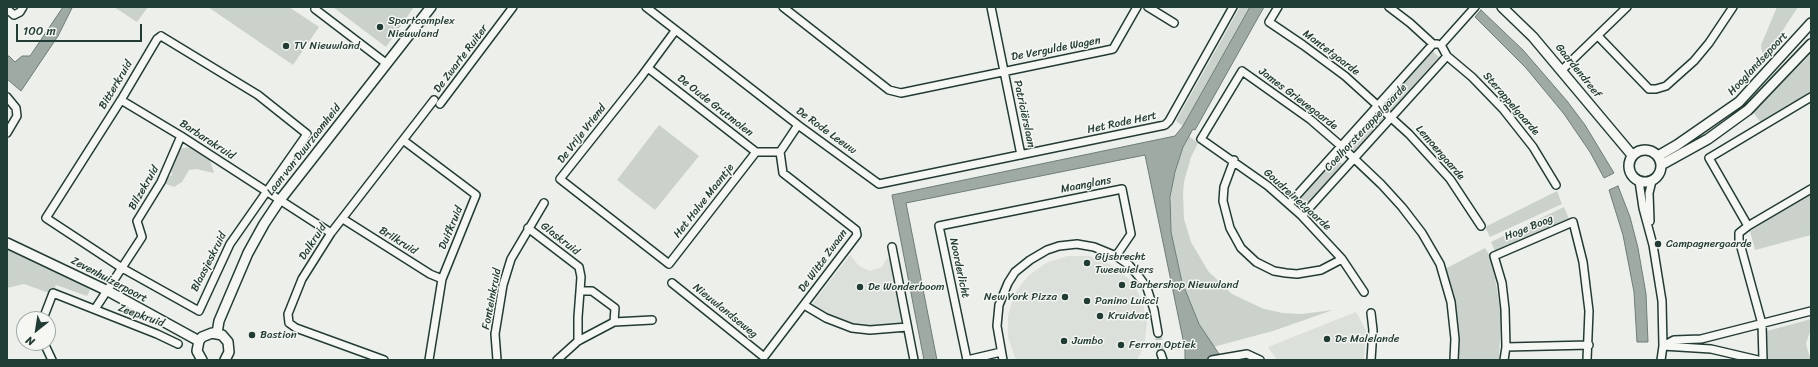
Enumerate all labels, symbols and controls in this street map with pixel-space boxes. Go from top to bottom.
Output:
place label: Sportcomplex Nieuwland [388,14,455,40]
scale bar [18,16,144,42]
text: 100 m [23,20,56,42]
marker: Sportcomplex Nieuwland [375,22,385,32]
street label: De Zwarte Ruiter [431,22,491,96]
street label: Mantetgaarde [1300,27,1362,79]
street label: Hooglandsepoort [1725,30,1791,98]
street label: De Vergulde Wagen [1010,34,1102,64]
place label: TV Nieuwland [294,39,360,53]
marker: TV Nieuwland [281,41,291,51]
street label: Gaardendreef [1552,41,1604,101]
street label: Bitterkruid [96,58,136,112]
street label: James Grievegaarde [1256,65,1340,133]
street label: Sterappelgaarde [1480,70,1542,138]
street label: De Oude Grutmolen [674,72,756,140]
street label: Patriciërslaan [1010,79,1038,149]
street label: Coelhorsterappelgaarde [1322,82,1410,174]
street label: Laan van Duurzaamheid [264,102,344,198]
street label: De Vrije Vriend [555,102,609,166]
street label: De Rode Leeuw [793,105,859,157]
street label: Het Rode Hert [1086,109,1158,137]
street label: Barbarakruid [177,117,237,163]
street label: Lemoengaarde [1413,123,1467,183]
street label: Het Halve Maantje [671,161,737,241]
street label: Bilzekruid [126,163,162,213]
street label: Goudreinetgaarde [1261,166,1333,234]
street label: Maanglans [1060,174,1112,196]
street label: Duifkruid [436,204,466,252]
street label: Hoge Boog [1503,212,1555,244]
street label: Glaskruid [538,220,582,258]
street label: Dalkruid [296,221,330,263]
street label: Brilkruid [376,224,420,258]
street label: De Witte Zwaan [796,227,850,295]
street label: Blaasjeskruid [188,230,230,294]
street label: Noorderlicht [946,237,972,299]
place label: Campagnergaarde [1666,237,1752,251]
marker: Campagnergaarde [1653,239,1663,249]
place label: Gijsbrecht Tweewielers [1095,250,1154,276]
street label: Zevenhuizerpoort [69,254,149,306]
marker: Gijsbrecht Tweewielers [1082,258,1092,268]
street label: Fonteinkruid [480,267,504,331]
place label: Barbershop Nieuwland [1130,278,1238,292]
place label: De Wonderboom [868,280,945,294]
marker: Barbershop Nieuwland [1117,280,1127,290]
street label: Nieuwlandseweg [690,281,760,341]
marker: De Wonderboom [855,282,865,292]
place label: New York Pizza [984,290,1057,304]
marker: New York Pizza [1060,292,1070,302]
place label: Panino Luicci [1095,294,1158,308]
marker: Panino Luicci [1082,296,1092,306]
street label: Zeepkruid [116,302,166,330]
place label: Kruidvat [1108,309,1149,323]
north arrow [16,311,56,351]
marker: Kruidvat [1095,311,1105,321]
place label: Bastion [260,328,297,342]
marker: Bastion [247,330,257,340]
text: N [22,331,38,351]
place label: De Malelande [1335,332,1399,346]
place label: Jumbo [1072,334,1103,348]
marker: De Malelande [1322,334,1332,344]
marker: Jumbo [1059,336,1069,346]
place label: Ferron Optiek [1129,338,1196,352]
marker: Ferron Optiek [1116,340,1126,350]

